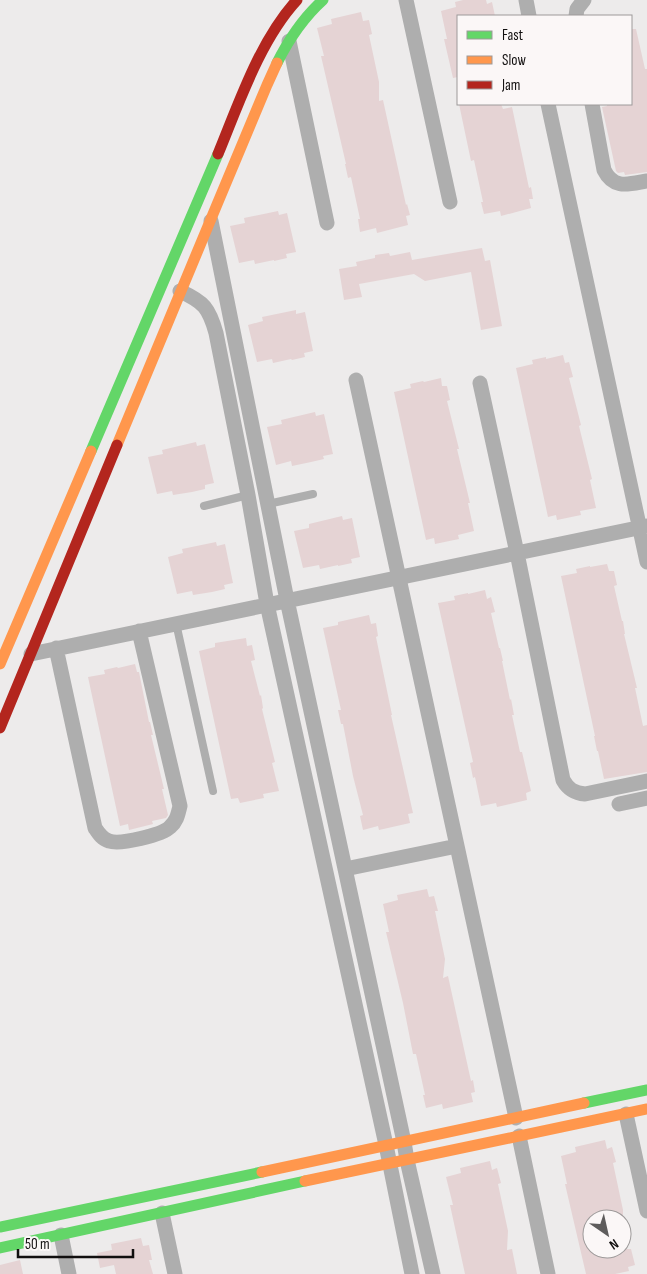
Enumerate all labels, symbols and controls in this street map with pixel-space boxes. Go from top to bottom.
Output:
legend [457,15,632,105]
text: Fast [502,26,524,45]
text: Slow [502,51,526,70]
text: Jam [501,76,520,95]
north arrow [582,1209,632,1259]
scale bar [18,1226,132,1258]
text: 50 m [25,1235,50,1254]
text: N [606,1235,622,1254]

